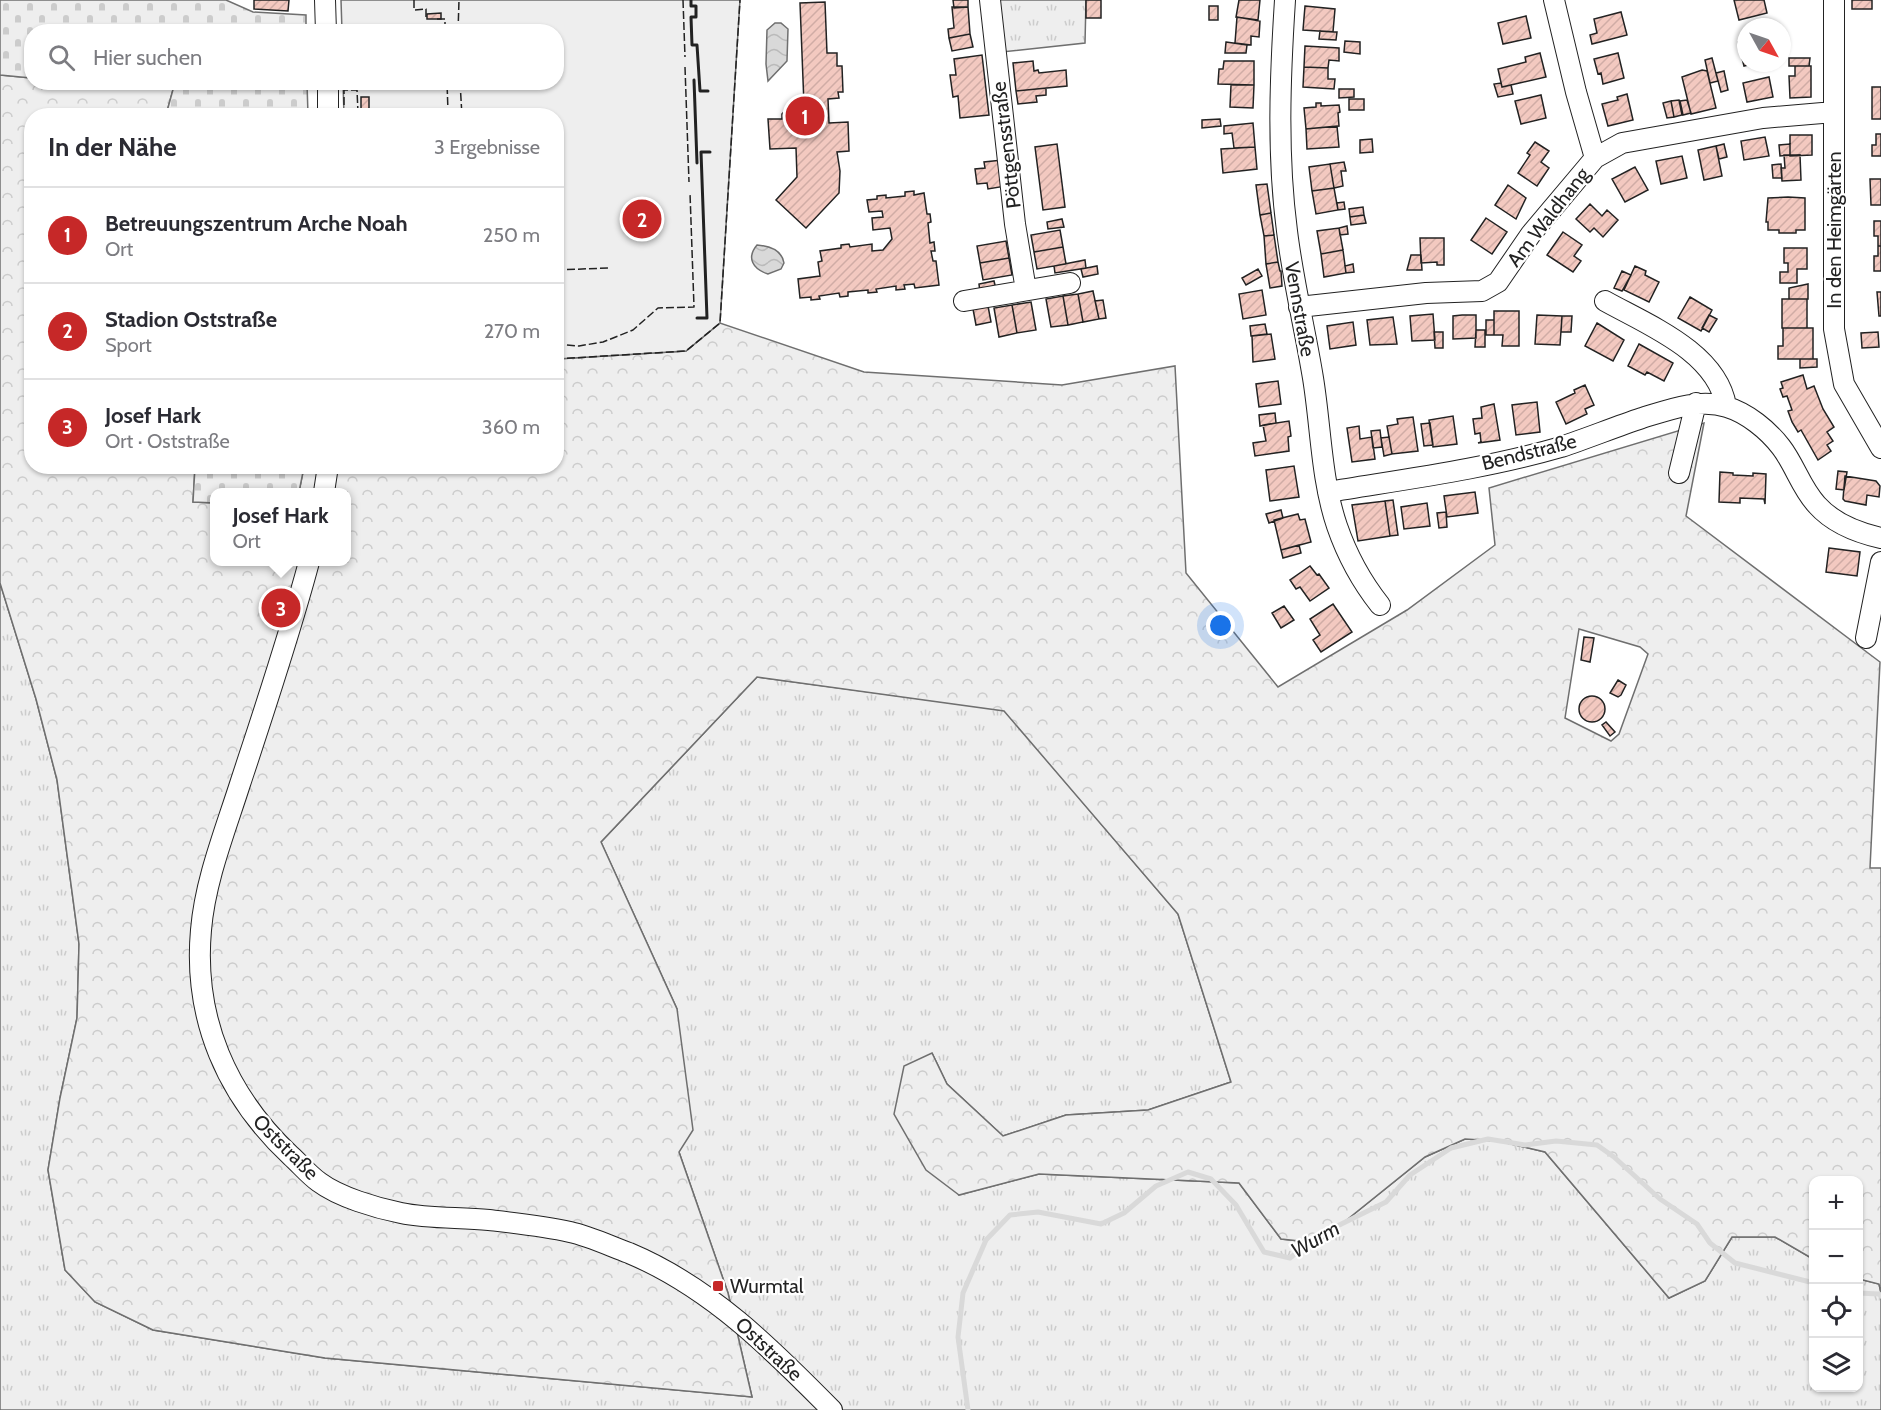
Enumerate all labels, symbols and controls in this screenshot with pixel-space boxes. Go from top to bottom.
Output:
north arrow [1737,18,1791,72]
search box [24,24,564,90]
icon: search [45,41,78,74]
text: Hier suchen [93,44,202,71]
street label: Pöttgensstraße [986,80,1026,210]
pin: 1 [786,94,824,138]
text: In der Nähe [48,131,177,163]
text: 3 Ergebnisse [434,135,540,159]
street label: In den Heimgärten [1822,151,1846,309]
street label: Am Waldhang [1502,162,1595,271]
pin: 2 [622,196,662,242]
text: Betreuungszentrum Arche Noah [105,210,408,237]
text: 1 [64,223,71,247]
text: 250 m [483,223,540,247]
text: Ort [105,237,133,261]
street label: Vennstraße [1280,260,1320,358]
text: Stadion Oststraße [105,306,277,333]
text: 2 [62,319,73,343]
text: 270 m [484,319,540,343]
text: Sport [105,333,152,357]
text: Josef Hark [105,402,201,429]
text: 3 [62,415,73,439]
text: 360 m [482,415,540,439]
text: Ort · Oststraße [105,429,230,453]
street label: Bendstraße [1479,429,1579,475]
popup [210,488,351,566]
text: Josef Hark [232,502,329,529]
text: Ort [232,529,261,553]
pin: 3 [262,586,300,630]
your location [1206,611,1235,640]
street label: Oststraße [248,1109,324,1185]
map controls [1809,1176,1863,1392]
button: + [1809,1176,1863,1230]
water label: Wurm [1286,1215,1344,1263]
button: − [1809,1230,1863,1284]
place label: Wurmtal [730,1274,804,1298]
marker: Wurmtal [711,1279,725,1293]
button: locate [1809,1284,1863,1338]
street label: Oststraße [731,1312,807,1386]
button: layers [1809,1338,1863,1392]

